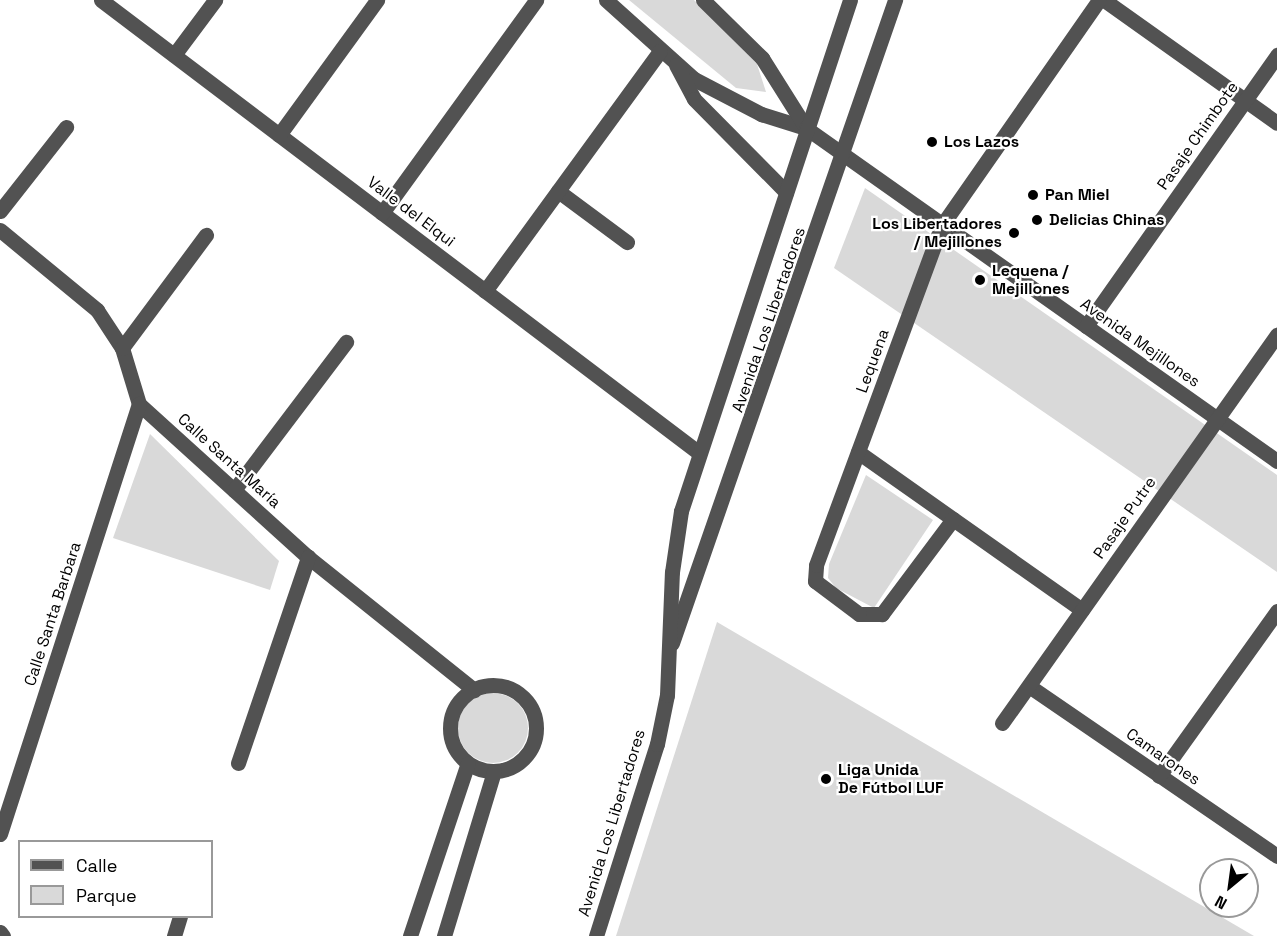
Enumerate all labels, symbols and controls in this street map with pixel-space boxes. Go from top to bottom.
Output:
street label: Pasaje Chimbote [1153,78,1243,194]
place label: Los Lazos [944,132,1019,152]
marker: Los Lazos [925,135,939,149]
street label: Valle del Elqui [363,173,459,251]
place label: Pan Miel [1045,185,1110,205]
marker: Pan Miel [1026,188,1040,202]
place label: Delicias Chinas [1049,210,1165,230]
marker: Delicias Chinas [1030,213,1044,227]
place label: Los Libertadores / Mejillones [872,214,1002,252]
street label: Avenida Los Libertadores [728,225,810,415]
marker: Los Libertadores / Mejillones [1007,226,1021,240]
place label: Lequena / Mejillones [992,261,1070,299]
marker: Lequena / Mejillones [973,273,987,287]
street label: Avenida Mejillones [1077,295,1203,391]
street label: Lequena [853,326,893,396]
street label: Calle Santa María [173,410,285,512]
street label: Pasaje Putre [1090,473,1160,563]
street label: Calle Santa Barbara [21,540,85,688]
street label: Camarones [1122,725,1204,789]
street label: Avenida Los Libertadores [574,727,650,919]
place label: Liga Unida De Fútbol LUF [838,760,944,798]
marker: Liga Unida De Fútbol LUF [819,772,833,786]
legend [18,840,213,918]
text: Calle [76,854,117,877]
north arrow [1199,858,1259,918]
text: Parque [76,884,137,907]
text: N [1211,891,1231,914]

